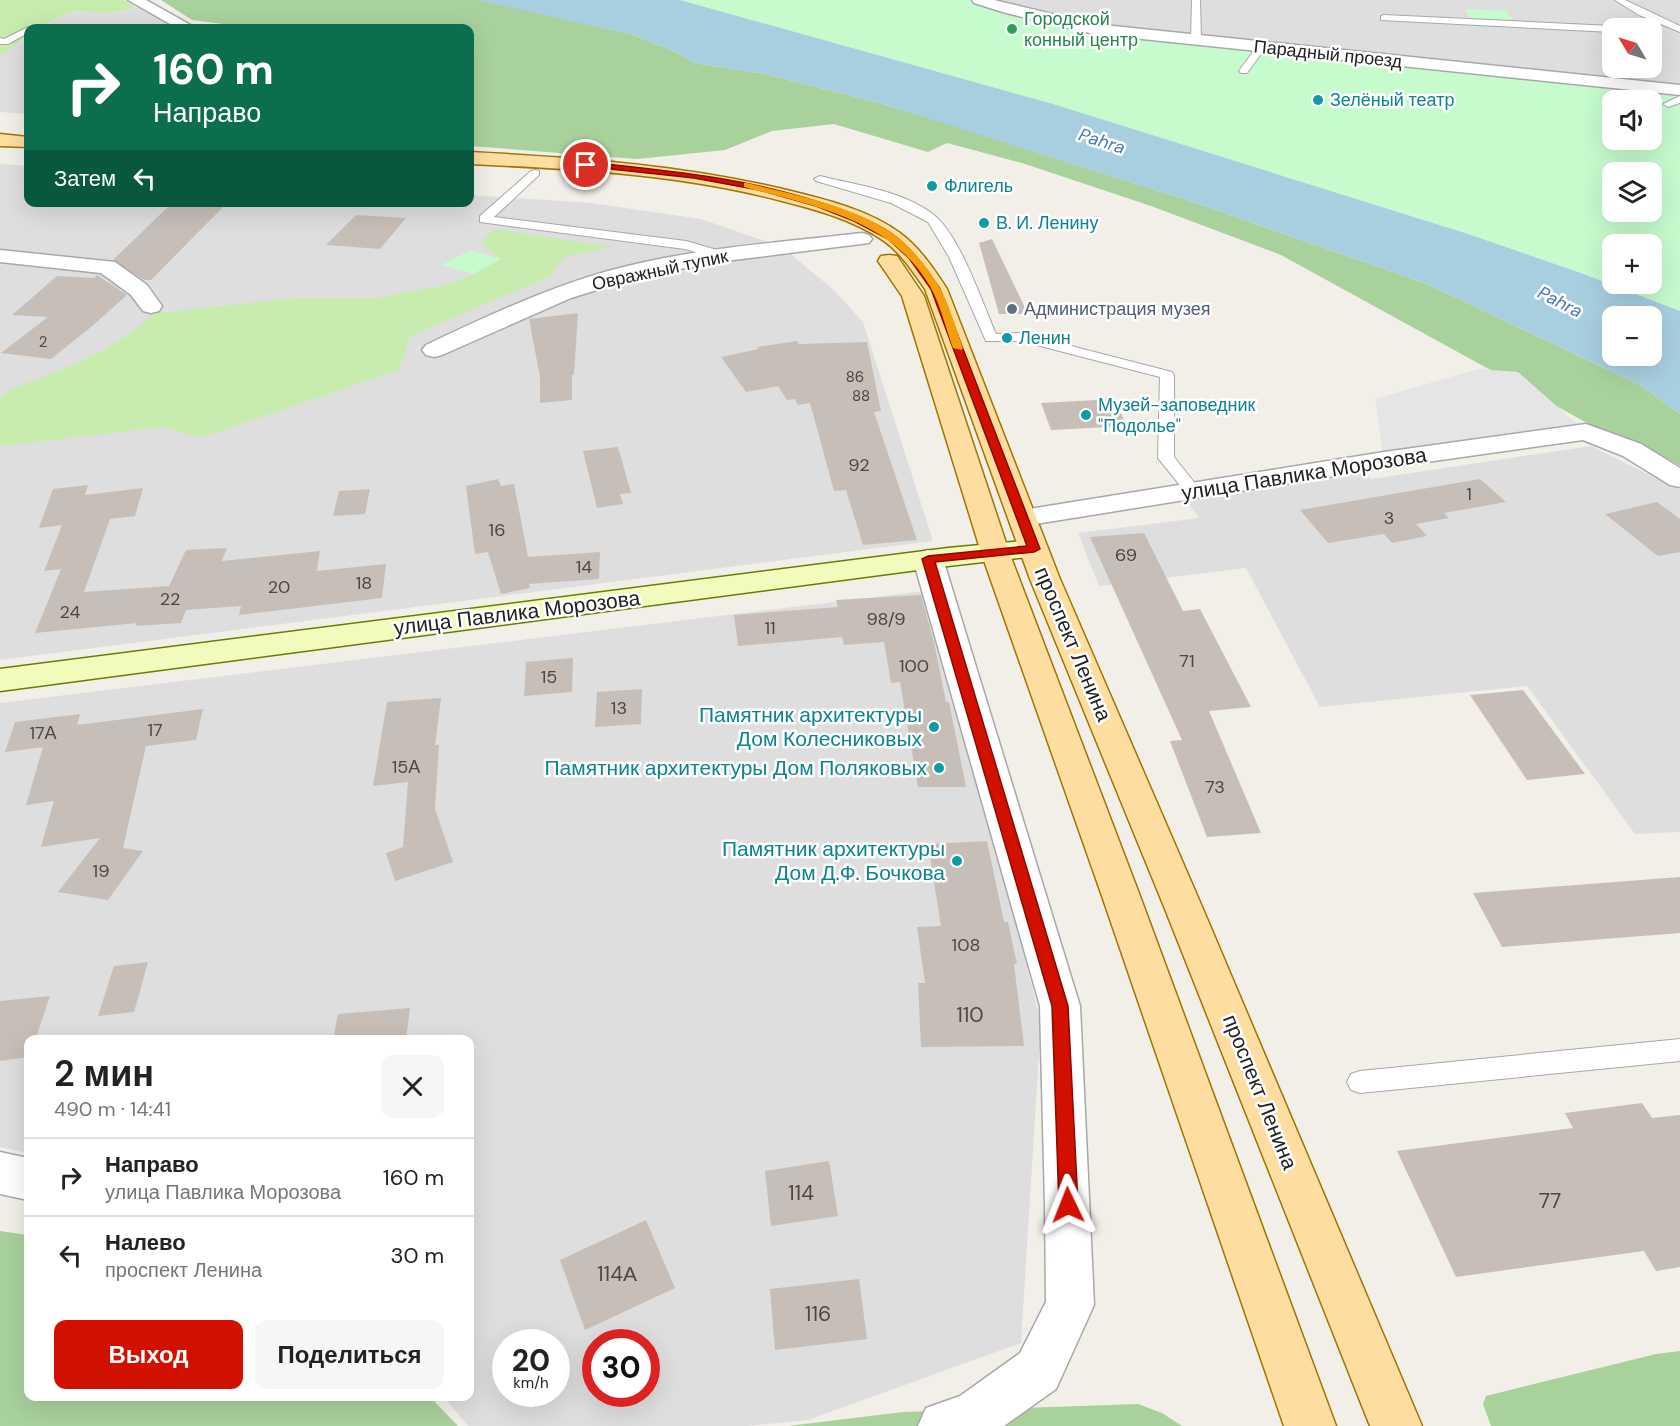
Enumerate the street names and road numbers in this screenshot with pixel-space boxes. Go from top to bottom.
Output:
street label: Парадный проезд [1253,34,1404,74]
street label: Овражный тупик [590,244,730,296]
street label: улица Павлика Морозова [1179,441,1429,507]
street label: проспект Ленина [1028,563,1118,726]
street label: улица Павлика Морозова [392,584,642,642]
street label: проспект Ленина [1216,1010,1304,1174]

